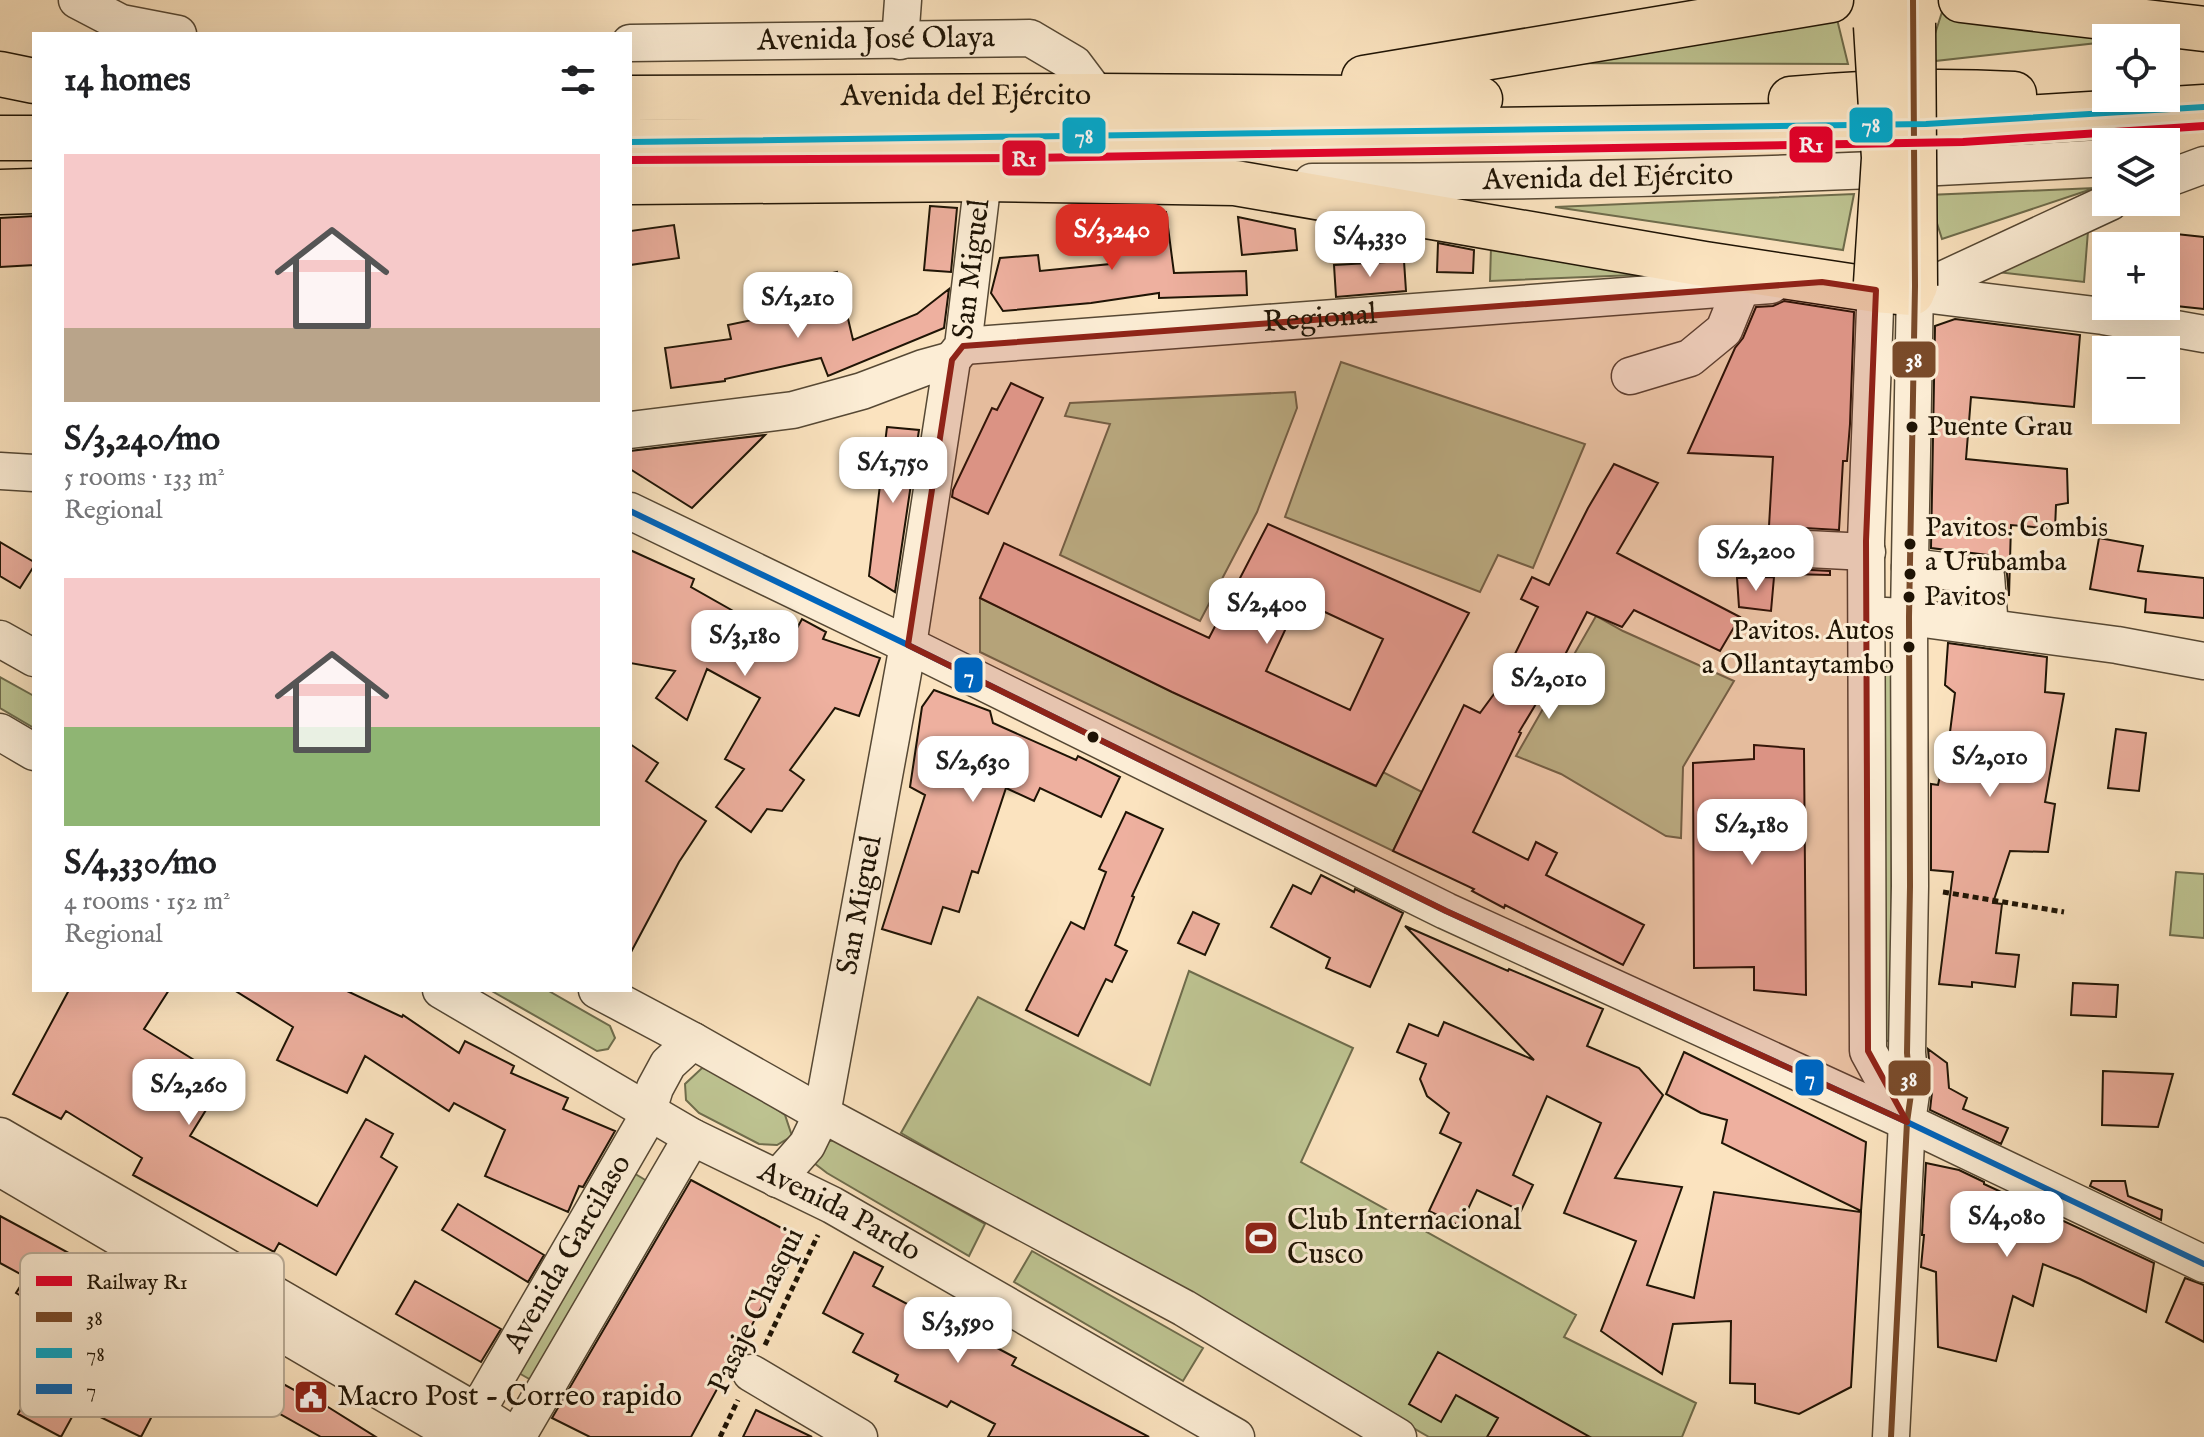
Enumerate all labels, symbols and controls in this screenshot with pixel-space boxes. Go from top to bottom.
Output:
street label: Avenida José Olaya [756,19,995,60]
map controls [2092,24,2180,424]
button: locate [2092,24,2180,112]
icon: filters [556,58,600,102]
text: 14 homes [64,59,191,102]
street label: Avenida del Ejército [840,77,1091,116]
line badge: 78 [1848,106,1894,144]
text: 78 [1862,112,1880,140]
line badge: 78 [1061,116,1107,155]
text: 78 [1075,123,1093,151]
line badge: R1 [1788,125,1834,164]
button: layers [2092,128,2180,216]
text: R1 [1799,132,1823,160]
line badge: R1 [1001,139,1047,177]
text: R1 [1012,146,1036,174]
street label: Avenida del Ejército [1481,156,1734,200]
street label: San Miguel [945,196,1000,342]
pin: S/3,240 [1038,204,1186,272]
icon: home [260,206,404,350]
pin: S/4,330 [1296,211,1444,279]
text: S/3,240 [1074,213,1150,246]
text: S/4,330 [1333,220,1407,253]
button: + [2092,232,2180,320]
pin: S/1,210 [724,272,872,340]
text: S/1,210 [761,281,835,314]
street label: Regional [1262,296,1379,342]
button: − [2092,336,2180,424]
line badge: 38 [1891,340,1937,379]
text: 38 [1906,347,1922,375]
place label: Puente Grau [1927,410,2073,445]
text: S/3,240/mo [64,418,220,461]
marker: Puente Grau [1904,419,1920,435]
pin: S/1,750 [819,437,967,505]
text: S/1,750 [857,446,929,479]
text: 5 rooms · 133 m² [64,461,225,494]
text: Regional [64,494,163,527]
place label: Pavitos. Combis a Urubamba [1925,511,2108,580]
pin: S/2,200 [1682,525,1830,593]
text: S/2,200 [1717,534,1795,567]
marker: Pavitos. Combis a Urubamba [1902,536,1918,552]
unlabelled marker [1902,566,1918,582]
pin: S/2,400 [1193,578,1341,646]
place label: Pavitos [1924,580,2006,615]
text: S/2,400 [1227,587,1307,620]
marker: Pavitos [1901,589,1917,605]
pin: S/3,180 [671,610,819,678]
place label: Pavitos. Autos a Ollantaytambo [1702,614,1894,683]
text: S/3,180 [709,619,781,652]
icon: home [260,630,404,774]
marker: Pavitos. Autos a Ollantaytambo [1901,639,1917,655]
pin: S/2,010 [1475,653,1623,721]
line badge: 7 [953,656,984,694]
text: S/2,010 [1511,662,1587,695]
text: 7 [964,663,974,691]
unlabelled marker [1085,729,1101,745]
pin: S/2,010 [1916,731,2064,799]
pin: S/2,630 [899,736,1047,804]
text: S/2,010 [1952,740,2028,773]
text: S/2,630 [936,745,1010,778]
pin: S/2,180 [1678,799,1826,867]
text: S/2,180 [1715,808,1789,841]
street label: San Miguel [829,832,892,978]
text: S/4,330/mo [64,842,217,885]
text: 4 rooms · 152 m² [64,885,231,918]
text: Regional [64,918,163,951]
line badge: 7 [1794,1058,1825,1097]
pin: S/2,260 [115,1059,263,1127]
line badge: 38 [1887,1059,1932,1097]
text: 7 [1805,1065,1815,1093]
text: 38 [1901,1066,1917,1094]
text: S/2,260 [150,1068,228,1101]
street label: Avenida Garcilaso [496,1148,641,1360]
street label: Avenida Pardo [751,1152,927,1271]
pin: S/4,080 [1933,1191,2081,1259]
text: S/4,080 [1968,1200,2046,1233]
place label: Club Internacional Cusco [1287,1202,1522,1274]
sports icon: Club Internacional Cusco [1242,1219,1280,1257]
street label: Pasaje Chasqui [700,1222,814,1400]
legend [20,1253,284,1417]
text: Railway R1 [86,1269,188,1297]
pin: S/3,590 [884,1297,1032,1365]
text: 38 [86,1305,103,1333]
text: S/3,590 [922,1306,994,1339]
text: 78 [86,1341,105,1369]
text: 7 [86,1377,96,1405]
public building icon: Macro Post - Correo rapido [292,1378,330,1416]
place label: Macro Post - Correo rapido [337,1378,682,1416]

